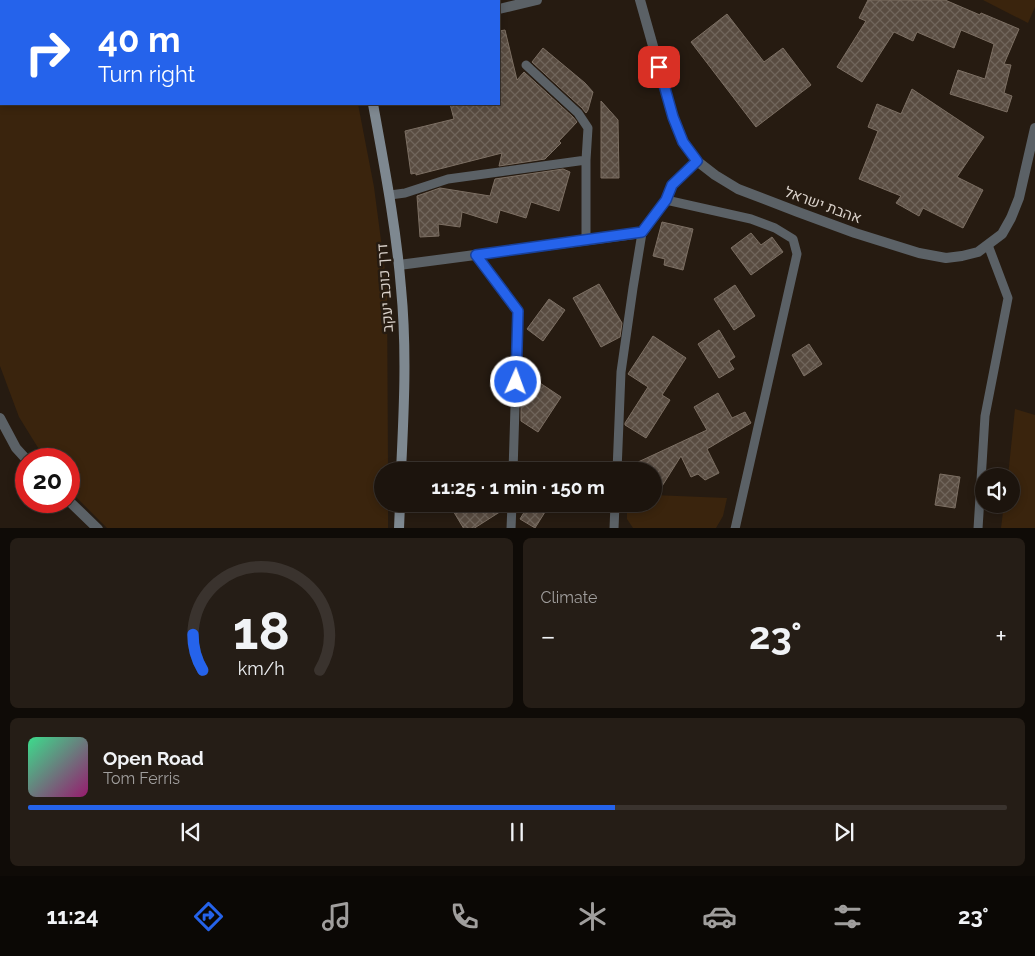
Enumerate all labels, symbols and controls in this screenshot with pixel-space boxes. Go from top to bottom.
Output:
text: 40 m [98,19,180,60]
icon: right [15,20,80,85]
pin [638,46,680,88]
icon: arrive [645,53,673,81]
text: Turn right [98,61,195,87]
street label: אהבת ישראל [782,183,864,227]
street label: דרך כוכב יעקב [373,243,397,333]
position arrow [489,355,541,407]
speed limit sign: 20 [15,448,80,513]
map controls [975,468,1020,513]
button: sound [975,468,1020,513]
text: 11:25 · 1 min · 150 m [431,476,605,498]
text: Climate [541,588,597,607]
text: 18 [233,600,290,661]
text: 23° [749,613,802,658]
text: − [541,620,556,653]
text: + [995,620,1007,653]
text: km/h [238,658,285,679]
text: Open Road [103,747,204,769]
text: Tom Ferris [103,769,180,788]
icon: previous [177,818,205,846]
icon: pause [503,818,531,846]
icon: next [830,818,858,846]
icon: directions [191,899,226,934]
icon: music [319,899,354,934]
icon: phone [447,899,482,934]
icon: climate [575,899,610,934]
icon: car [702,899,737,934]
icon: filters [830,899,865,934]
text: 11:24 [46,903,99,929]
text: 23° [958,903,989,929]

